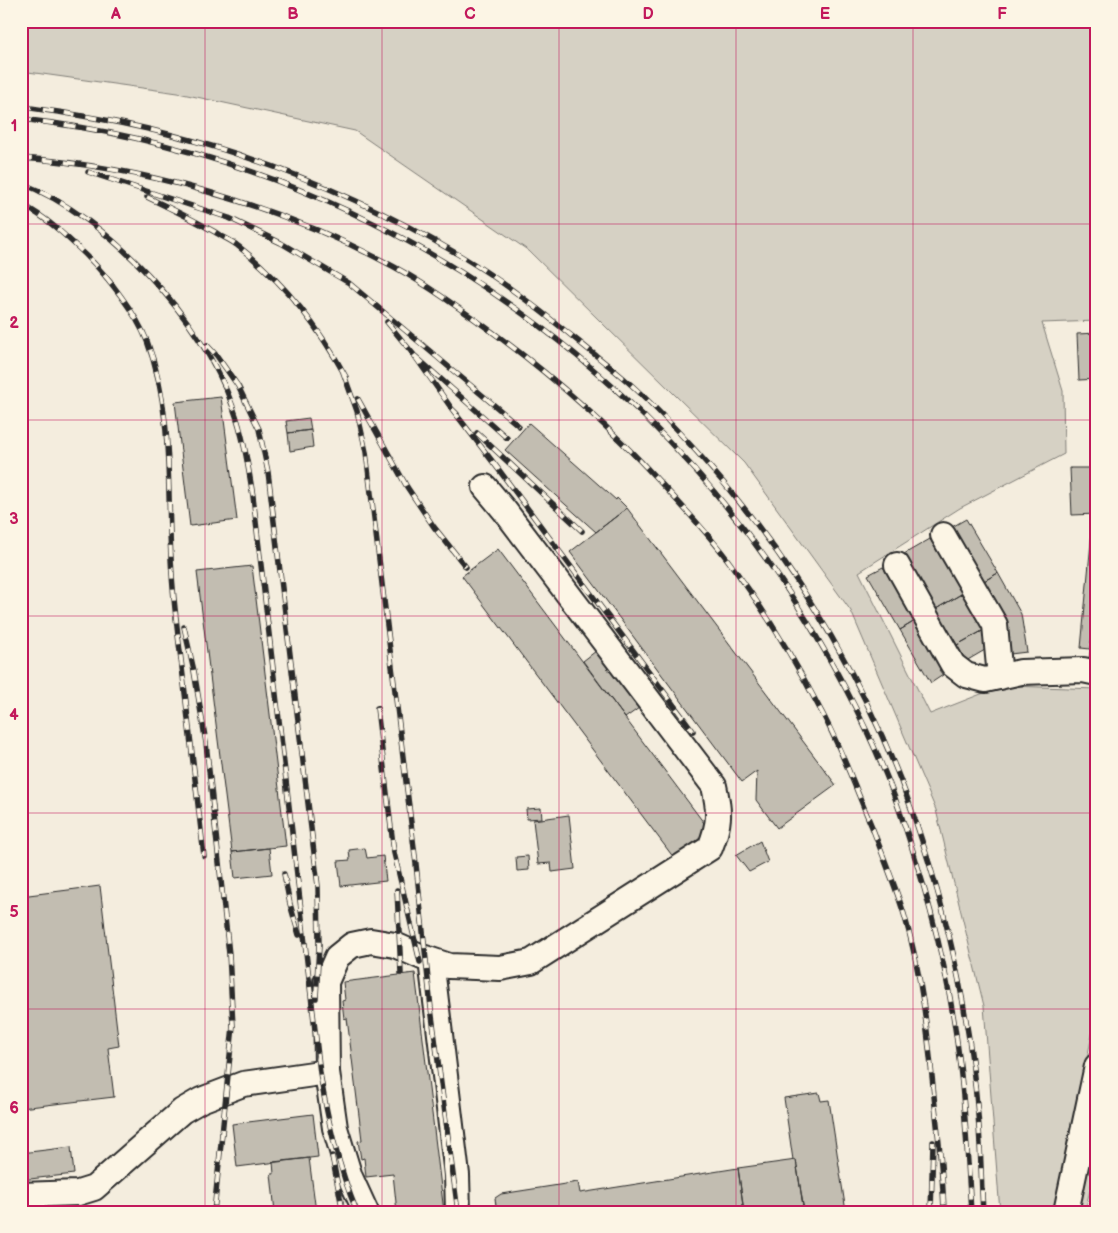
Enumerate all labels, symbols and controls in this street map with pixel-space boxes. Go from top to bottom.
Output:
text: A [110,5,121,24]
text: B [287,5,299,24]
text: C [464,5,476,24]
text: D [642,5,654,24]
text: E [820,5,830,24]
text: F [997,5,1007,24]
text: 1 [11,117,17,136]
text: 2 [9,314,19,333]
text: 3 [9,510,19,529]
text: 4 [9,706,19,725]
text: 5 [9,903,19,922]
text: 6 [9,1099,19,1118]

